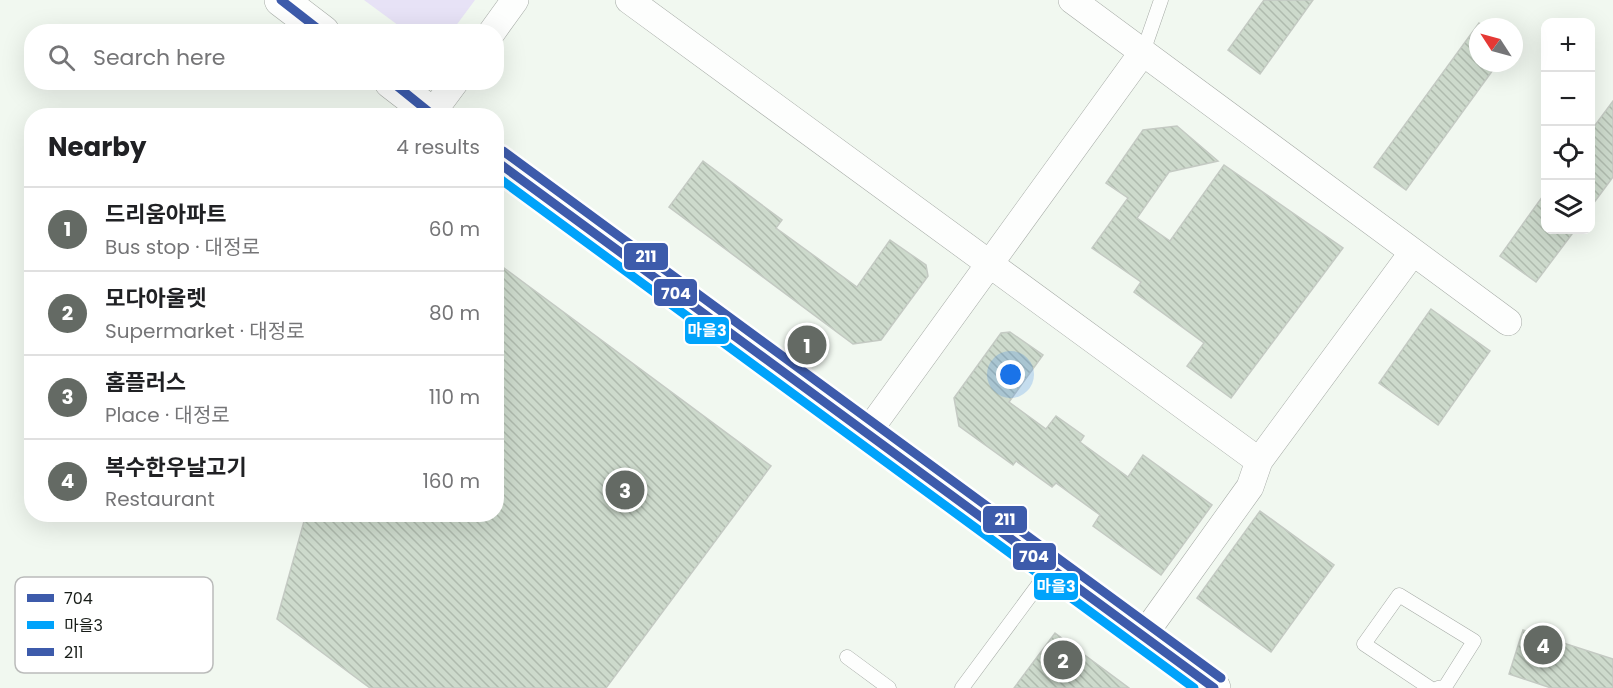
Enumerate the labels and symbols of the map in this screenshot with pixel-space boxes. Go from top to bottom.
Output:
north arrow [1469,18,1523,72]
line badge: 211 [623,242,669,271]
text: 211 [635,245,657,268]
line badge: 704 [653,278,698,307]
text: 704 [661,282,691,305]
line badge: 마을3 [684,316,730,345]
text: 마을3 [687,319,727,342]
pin: 1 [788,322,826,368]
your location [996,360,1025,389]
pin: 3 [606,468,644,512]
line badge: 211 [982,505,1028,534]
text: 211 [994,508,1016,531]
line badge: 704 [1012,542,1057,571]
text: 704 [1019,545,1049,568]
line badge: 마을3 [1033,572,1079,601]
text: 마을3 [1036,575,1076,598]
legend [15,577,213,673]
text: 704 [64,587,93,610]
text: 마을3 [64,614,103,637]
pin: 4 [1524,622,1562,668]
pin: 2 [1044,638,1082,682]
text: 211 [64,641,83,664]

